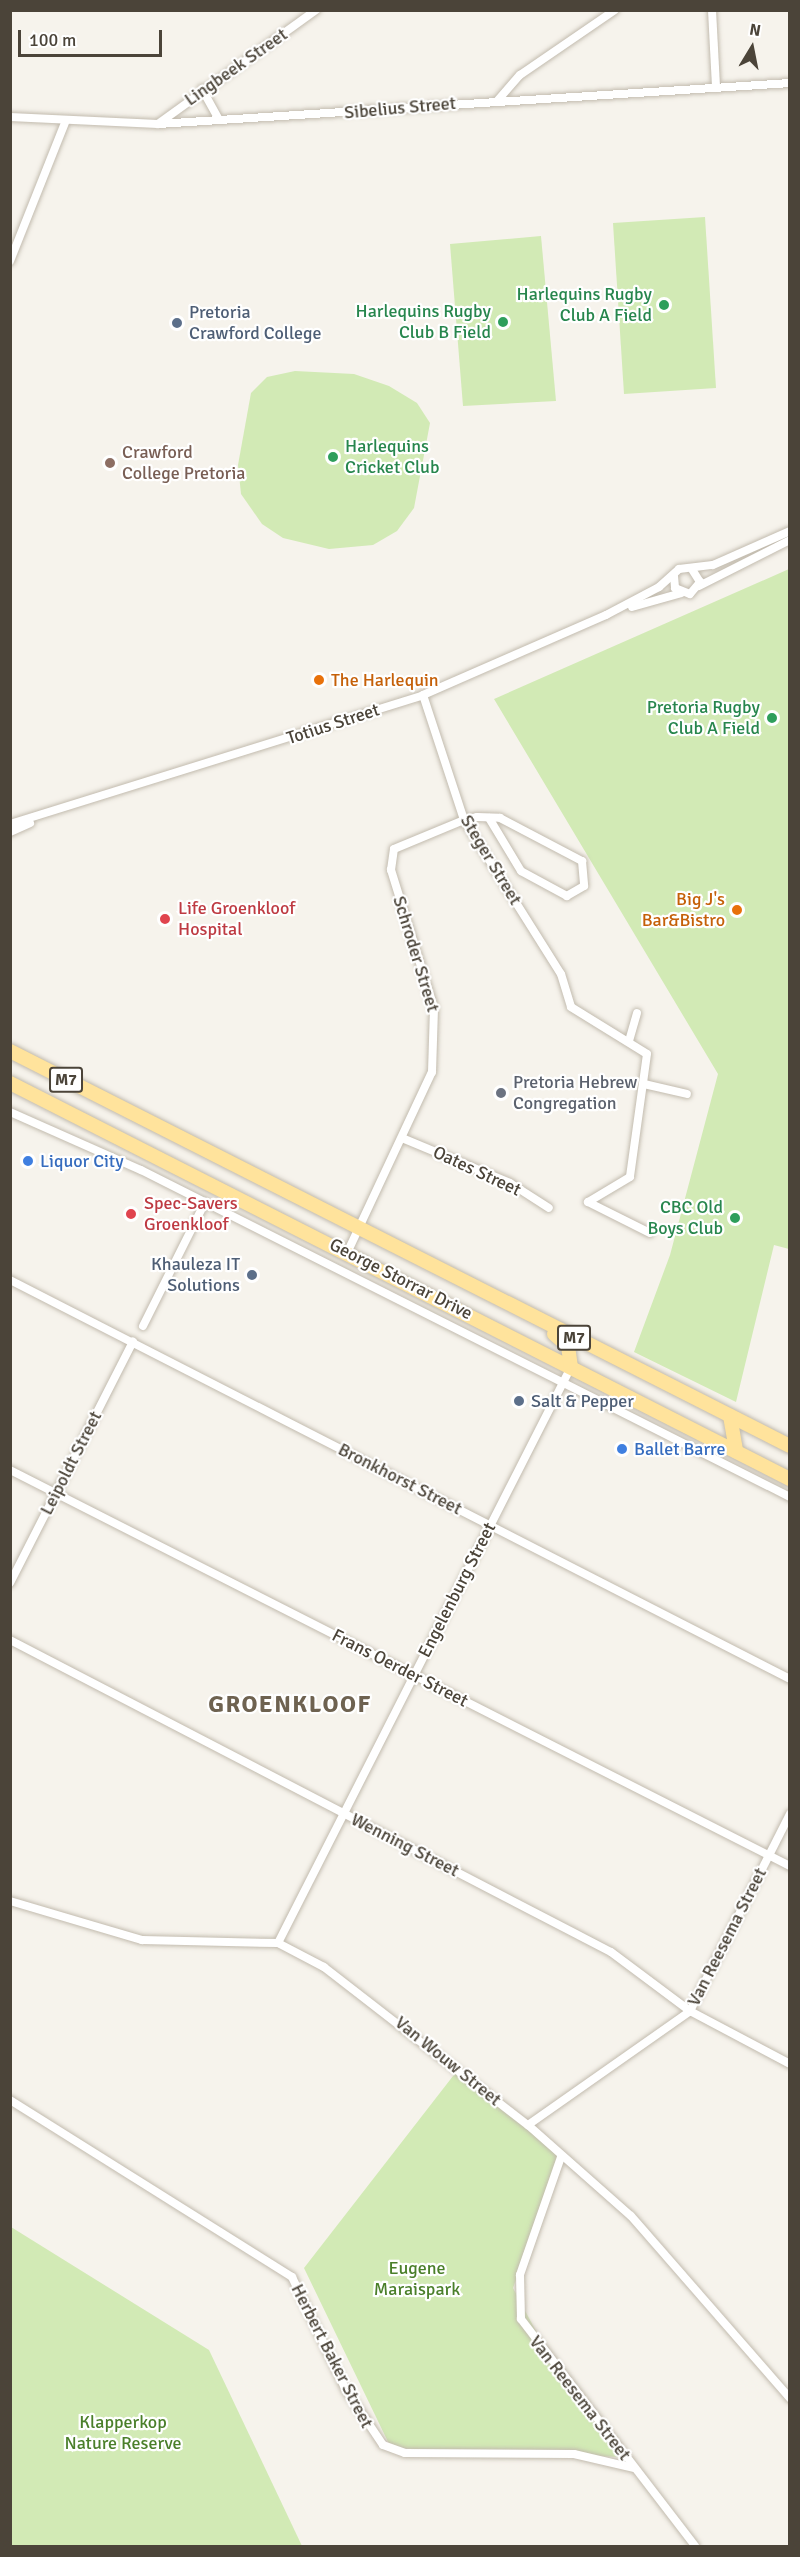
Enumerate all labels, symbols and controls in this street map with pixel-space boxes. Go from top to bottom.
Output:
scale bar [21,18,165,56]
north arrow [722,18,782,78]
text: N [748,19,762,41]
street label: Lingbeek Street [180,24,292,110]
text: 100 m [29,29,76,51]
street label: Sibelius Street [343,92,457,124]
place label: Harlequins Rugby Club A Field [516,284,652,326]
marker: Harlequins Rugby Club A Field [657,298,671,312]
place label: Harlequins Rugby Club B Field [355,301,491,344]
place label: Pretoria Crawford College [189,302,322,344]
marker: Harlequins Rugby Club B Field [496,315,510,329]
marker: Pretoria Crawford College [170,316,184,330]
place label: Harlequins Cricket Club [345,436,439,478]
place label: Crawford College Pretoria [122,442,245,484]
marker: Harlequins Cricket Club [326,450,340,464]
marker: Crawford College Pretoria [103,456,117,470]
place label: The Harlequin [331,669,439,691]
marker: The Harlequin [312,673,326,687]
place label: Pretoria Rugby Club A Field [647,697,760,740]
street label: Totius Street [284,699,382,749]
marker: Pretoria Rugby Club A Field [765,711,779,725]
street label: Steger Street [456,811,526,909]
place label: Big J's Bar&Bistro [642,889,725,932]
street label: Schroder Street [388,893,444,1015]
place label: Life Groenkloof Hospital [178,898,295,940]
marker: Big J's Bar&Bistro [730,903,744,917]
marker: Life Groenkloof Hospital [156,910,174,928]
road number: M7 [48,1067,84,1093]
place label: Pretoria Hebrew Congregation [513,1072,637,1114]
marker: Pretoria Hebrew Congregation [494,1086,508,1100]
street label: Oates Street [430,1141,524,1201]
place label: Liquor City [40,1150,124,1172]
marker: Liquor City [21,1154,35,1168]
place label: Spec-Savers Groenkloof [144,1193,238,1236]
place label: CBC Old Boys Club [647,1197,723,1240]
marker: Spec-Savers Groenkloof [122,1205,140,1223]
marker: CBC Old Boys Club [728,1211,742,1225]
street label: George Storrar Drive [326,1234,476,1324]
place label: Khauleza IT Solutions [151,1254,240,1296]
marker: Khauleza IT Solutions [245,1268,259,1282]
road number: M7 [556,1325,592,1351]
place label: Salt & Pepper [531,1390,634,1412]
marker: Salt & Pepper [512,1394,526,1408]
street label: Leipoldt Street [36,1407,106,1519]
place label: Ballet Barre [634,1438,725,1460]
street label: Bronkhorst Street [335,1439,465,1519]
marker: Ballet Barre [615,1442,629,1456]
street label: Engelenburg Street [414,1519,500,1661]
street label: Frans Oerder Street [328,1624,472,1712]
district label: GROENKLOOF [208,1691,372,1719]
street label: Wenning Street [347,1809,463,1881]
street label: Van Reesema Street [683,1864,771,2010]
street label: Van Wouw Street [391,2012,505,2110]
park label: Eugene Maraispark [374,2258,460,2300]
street label: Herbert Baker Street [286,2280,378,2432]
street label: Van Reesema Street [525,2331,635,2465]
park label: Klapperkop Nature Reserve [64,2412,182,2454]

